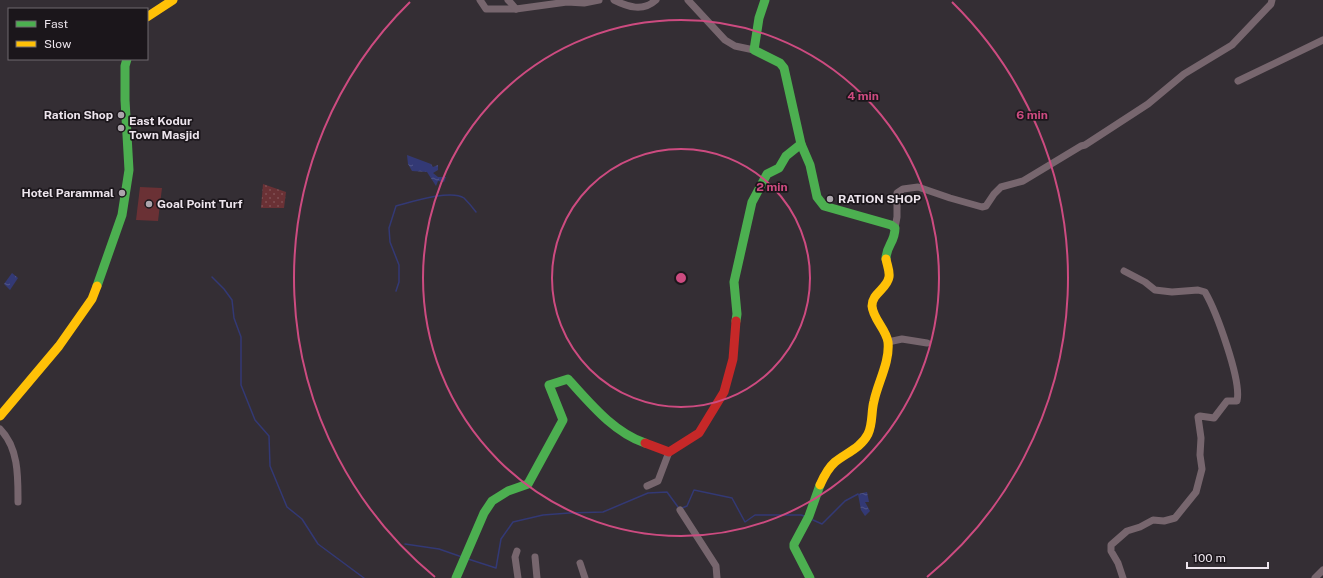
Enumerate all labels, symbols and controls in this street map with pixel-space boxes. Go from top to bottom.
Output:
legend [8,8,148,60]
text: Fast [44,17,69,31]
text: Slow [44,37,72,51]
text: 4 min [847,89,879,103]
place label: Ration Shop [44,108,113,122]
text: 6 min [1016,108,1048,122]
marker: Ration Shop [116,110,126,120]
place label: East Kodur Town Masjid [129,114,200,142]
marker: East Kodur Town Masjid [116,123,126,133]
text: 2 min [756,180,788,194]
place label: Hotel Parammal [22,186,114,200]
marker: Hotel Parammal [117,188,127,198]
place label: RATION SHOP [838,192,921,206]
marker: RATION SHOP [825,194,835,204]
place label: Goal Point Turf [157,197,243,211]
marker: Goal Point Turf [144,199,154,209]
centre of rings [674,271,688,285]
scale bar [1187,544,1268,570]
text: 100 m [1193,551,1226,565]

